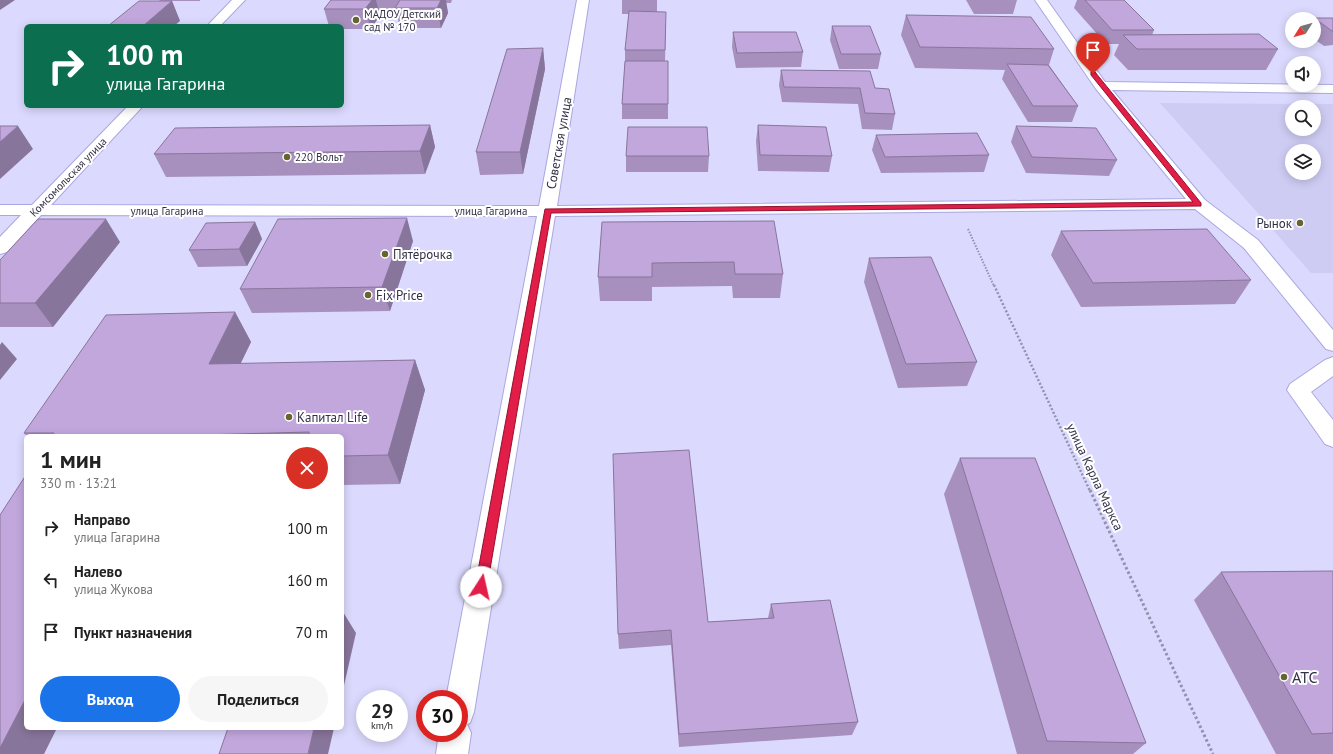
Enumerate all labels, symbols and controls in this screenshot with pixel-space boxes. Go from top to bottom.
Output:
place label: МАДОУ Детский сад № 170 [364,7,441,34]
north arrow [1285,12,1321,48]
map controls [1285,12,1321,180]
marker: МАДОУ Детский сад № 170 [351,15,361,25]
pin [1076,33,1110,74]
text: 100 m [106,36,183,73]
icon: arrive [1082,39,1104,61]
icon: right [40,40,92,92]
button: sound [1285,56,1321,92]
text: улица Гагарина [106,72,225,95]
street label: Советская улица [543,96,575,190]
button: search [1285,100,1321,136]
street label: Комсомольская улица [27,134,109,220]
button: layers [1285,144,1321,180]
place label: 220 Вольт [295,150,343,164]
marker: 220 Вольт [282,152,292,162]
street label: улица Гагарина [131,204,203,218]
street label: улица Гагарина [455,204,527,218]
place label: Рынок [1256,215,1293,232]
marker: Рынок [1295,218,1305,228]
place label: Пятёрочка [393,246,452,263]
marker: Пятёрочка [380,249,390,259]
place label: Fix Price [376,287,423,304]
marker: Fix Price [363,290,373,300]
place label: Капитал Life [297,409,368,426]
marker: Капитал Life [284,412,294,422]
street label: улица Карла Маркса [1063,421,1127,533]
text: 1 мин [40,444,102,475]
button: close [286,447,328,489]
text: 330 m · 13:21 [40,475,117,492]
text: Направо [74,510,130,529]
icon: right [40,517,62,539]
text: 100 m [287,519,328,538]
text: улица Гагарина [74,529,160,546]
text: Налево [74,562,122,581]
position arrow [460,566,502,608]
icon: left [40,569,62,591]
text: 160 m [287,571,328,590]
text: улица Жукова [74,581,153,598]
icon: arrive [40,621,62,643]
text: Пункт назначения [74,623,192,642]
text: 70 m [295,623,328,642]
place label: АТС [1292,667,1318,687]
marker: АТС [1279,672,1289,682]
button: Выход [40,676,180,722]
button: Поделиться [188,676,328,722]
speed limit sign: 30 [416,690,468,742]
text: 29 [371,698,393,724]
text: km/h [371,719,393,732]

